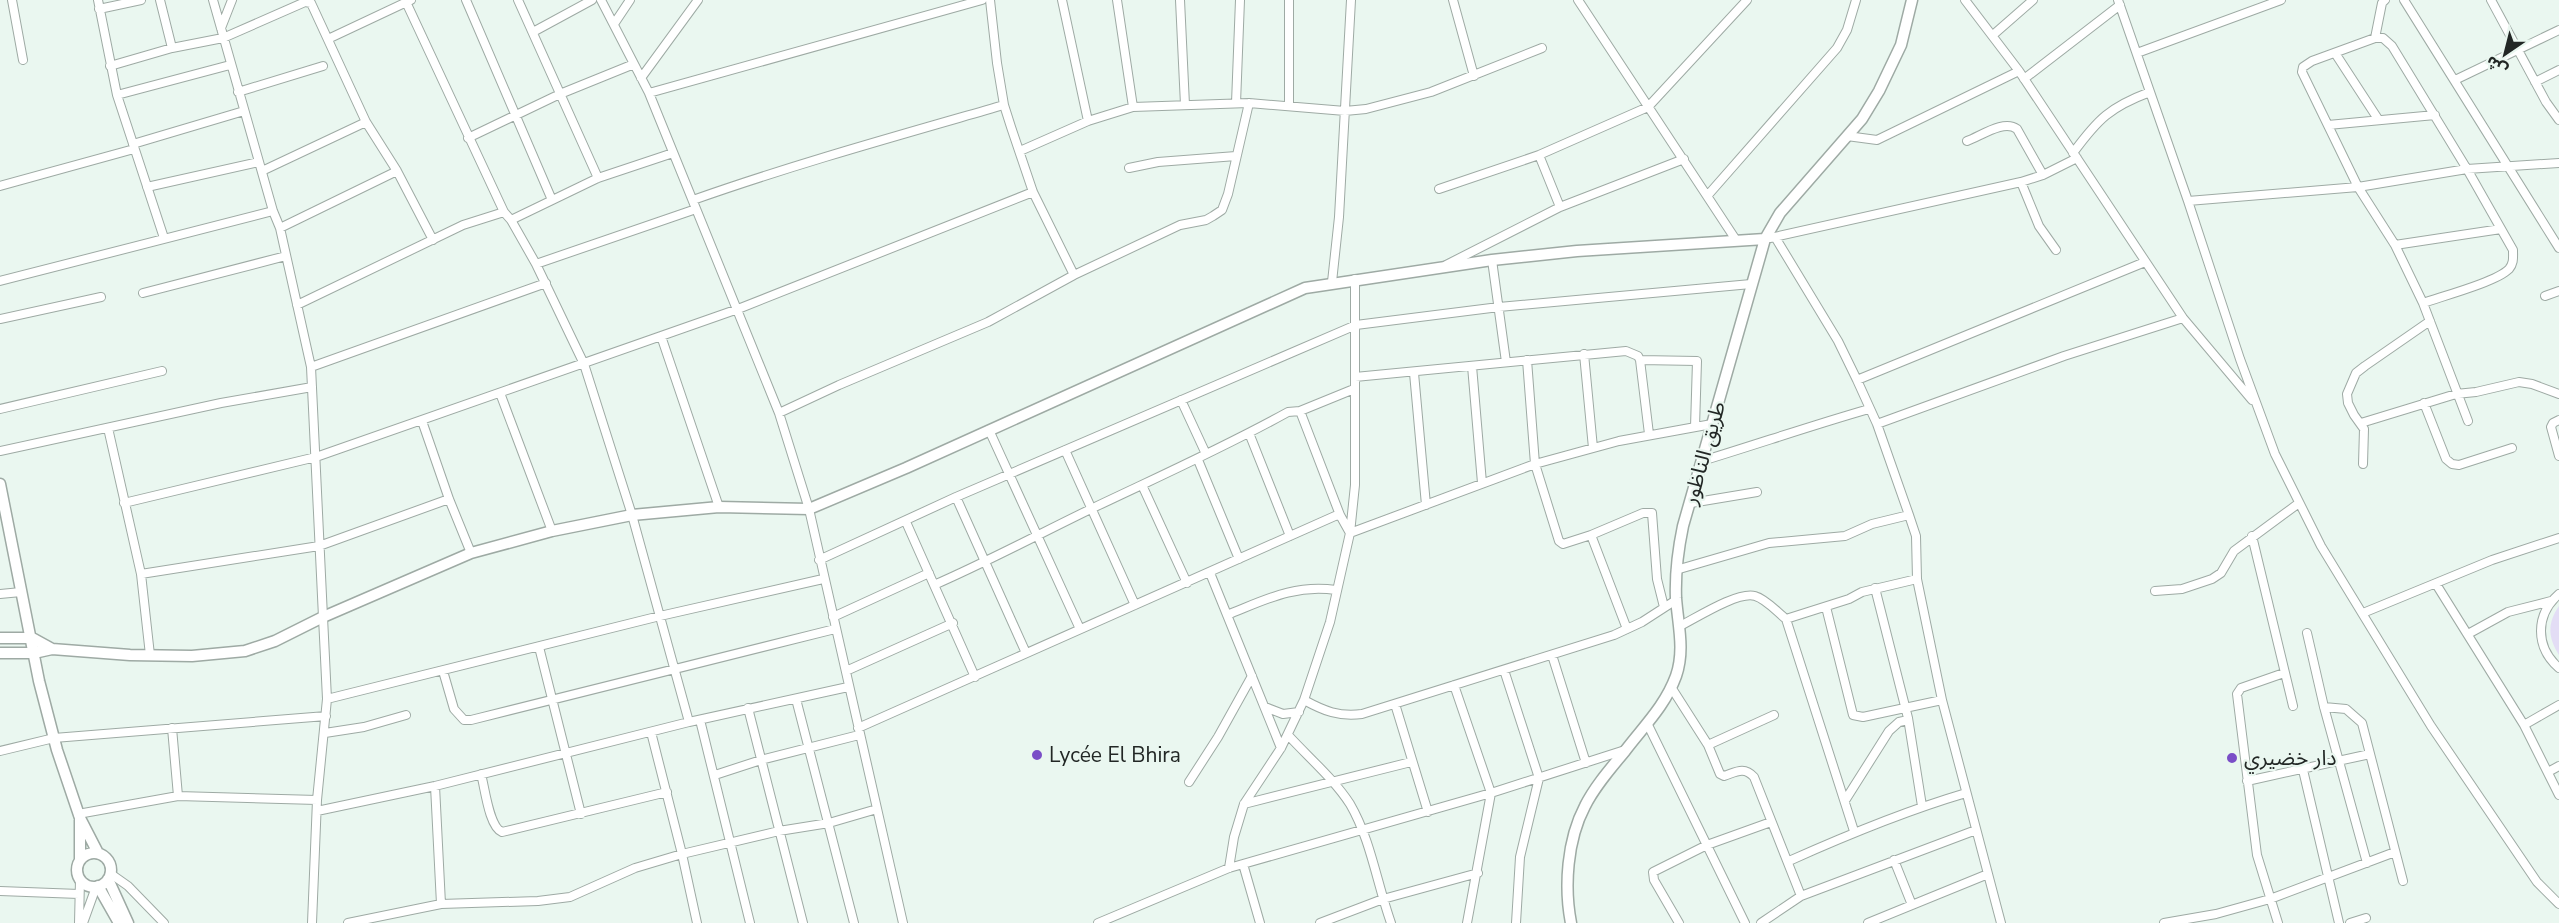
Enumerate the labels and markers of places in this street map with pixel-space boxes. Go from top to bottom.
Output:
place label: Lycée El Bhira [1049,741,1181,769]
place label: دار خضيري [2244,744,2337,774]
marker: Lycée El Bhira [1030,748,1044,762]
marker: دار خضيري [2225,751,2239,765]

